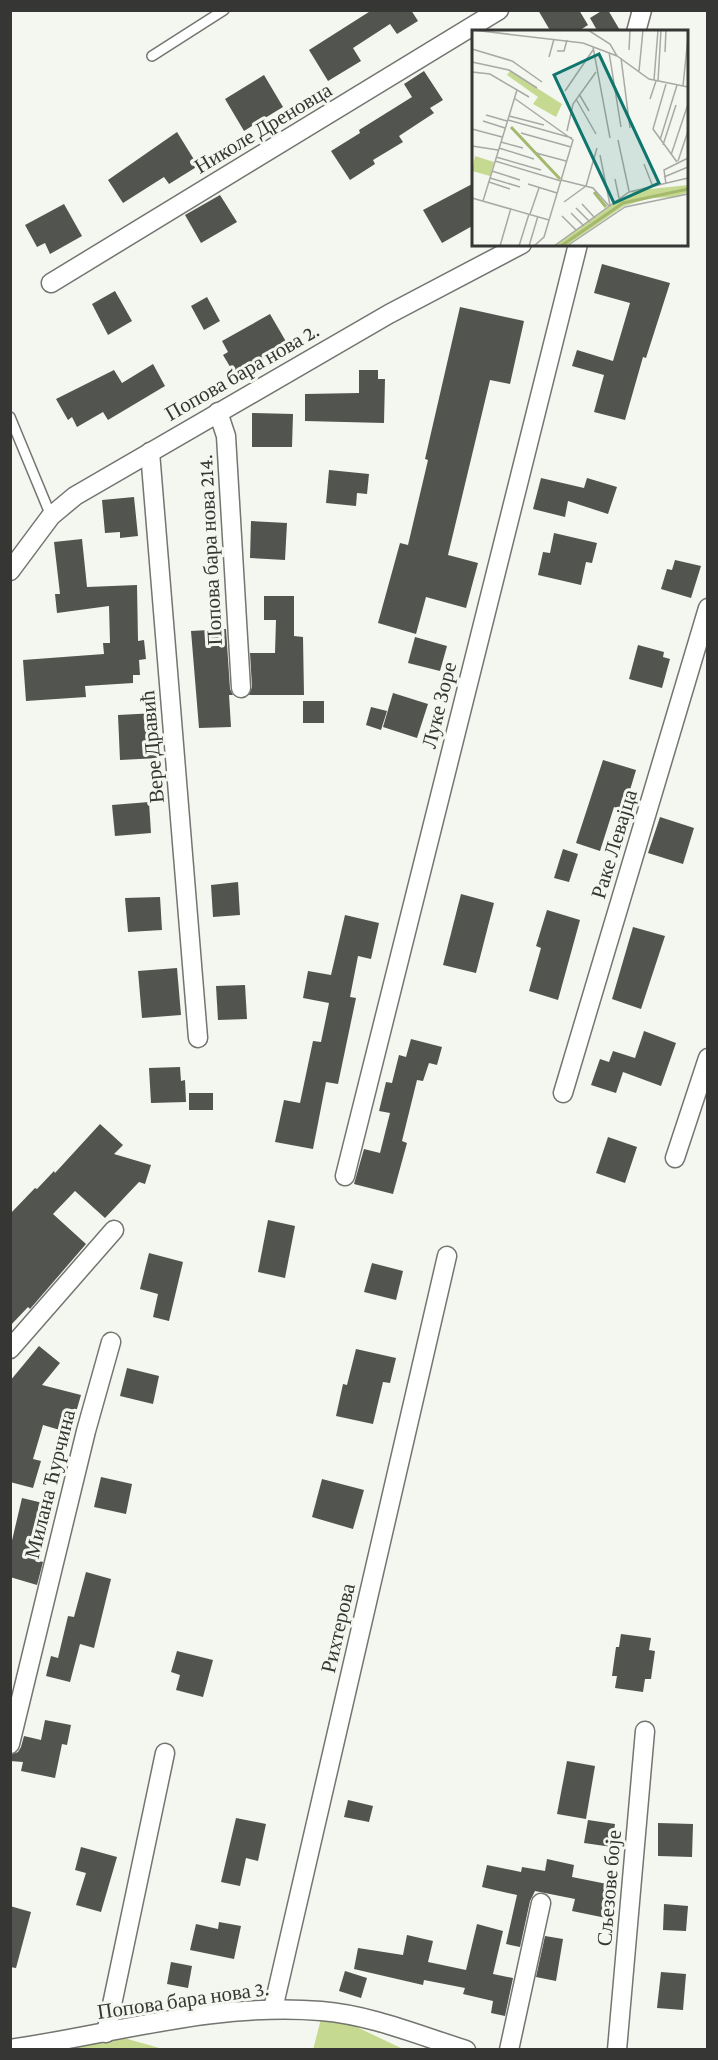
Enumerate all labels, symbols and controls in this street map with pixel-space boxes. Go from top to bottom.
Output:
inset map [472,30,688,246]
street label: Николе Дреновца [190,77,337,178]
street label: Попова бара нова 2. [161,318,323,426]
street label: Попова бара нова 214. [193,454,227,646]
street label: Луке Зоре [417,659,461,751]
street label: Вере Дравић [135,689,169,804]
street label: Раке Левајца [586,786,642,901]
street label: Милана Ћурчина [20,1406,80,1561]
street label: Рихтерова [316,1580,360,1675]
street label: Сљезове боје [592,1829,626,1947]
street label: Попова бара нова 3. [96,1976,270,2024]

